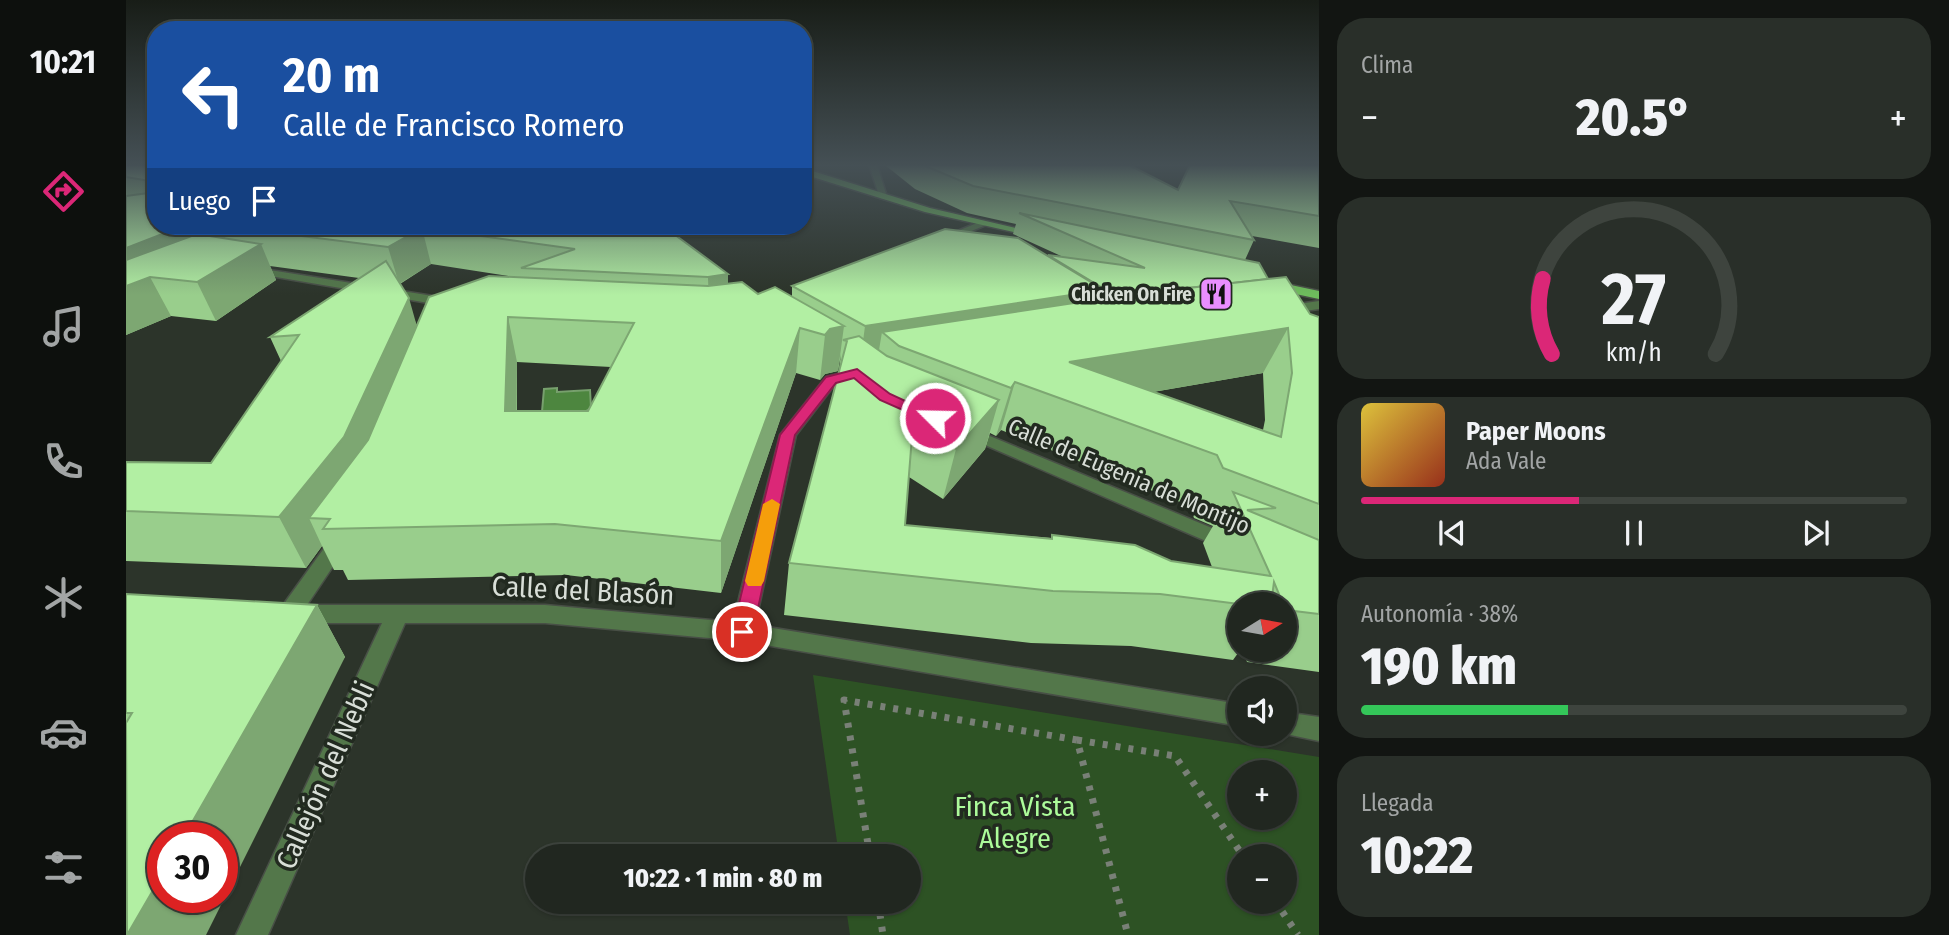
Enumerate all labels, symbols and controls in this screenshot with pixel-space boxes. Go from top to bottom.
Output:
text: 10:21 [30,43,96,81]
text: 20 m [283,46,380,105]
icon: left [168,49,259,140]
text: Clima [1361,51,1413,79]
text: 20.5° [1576,86,1692,149]
text: − [1361,95,1378,141]
text: + [1890,95,1907,141]
text: Calle de Francisco Romero [283,106,625,144]
icon: directions [39,167,88,216]
icon: arrive [245,182,283,220]
text: Luego [168,186,231,217]
text: 27 [1601,257,1666,344]
restaurant icon: Chicken On Fire [1197,275,1235,313]
place label: Chicken On Fire [1071,283,1192,306]
icon: music [39,302,88,351]
text: km/h [1606,338,1662,368]
position arrow [898,381,972,455]
street label: Calle de Eugenia de Montijo [1004,412,1254,540]
text: Paper Moons [1466,416,1606,447]
icon: phone [39,437,88,486]
text: Ada Vale [1466,447,1546,475]
icon: previous [1433,514,1471,552]
icon: pause [1615,514,1653,552]
icon: next [1797,514,1835,552]
street label: Calle del Blasón [491,569,675,612]
icon: climate [39,573,88,622]
north arrow [1227,592,1297,662]
map controls [1227,592,1297,914]
text: Autonomía · 38% [1361,600,1518,628]
pin [712,602,772,662]
icon: arrive [723,613,761,651]
text: 190 km [1361,635,1517,698]
street label: Callejón del Nebli [269,676,382,874]
button: sound [1227,676,1297,746]
icon: car [39,708,88,757]
button: + [1227,760,1297,830]
text: Llegada [1361,789,1433,817]
park label: Finca Vista Alegre [954,790,1076,855]
speed limit sign: 30 [147,822,238,913]
text: 10:22 [1361,824,1473,887]
icon: filters [39,843,88,892]
button: − [1227,844,1297,914]
text: 10:22 · 1 min · 80 m [624,863,822,894]

